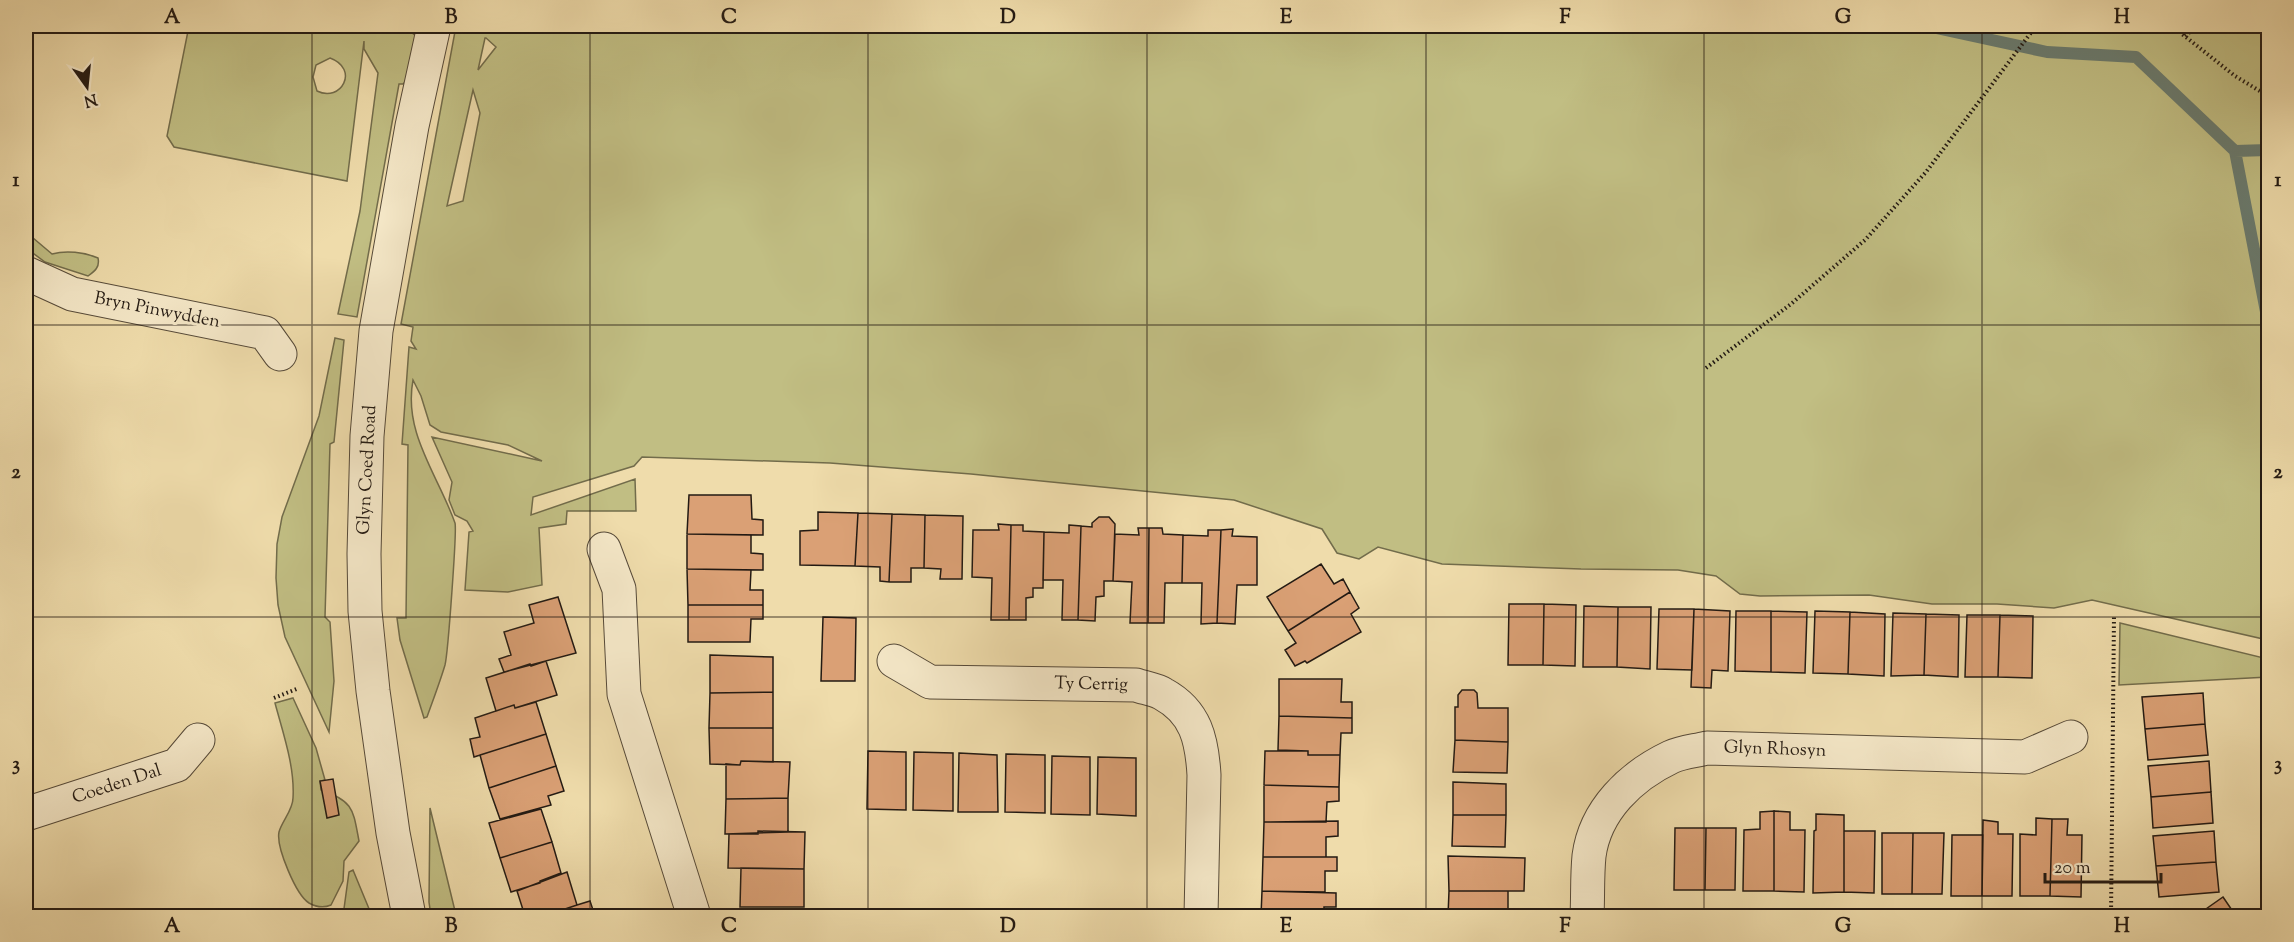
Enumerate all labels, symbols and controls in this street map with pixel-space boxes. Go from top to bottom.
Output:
text: A [164,4,181,33]
text: B [445,4,458,33]
text: C [721,4,737,33]
text: D [1000,4,1016,33]
text: E [1280,4,1293,33]
text: F [1559,4,1571,33]
text: G [1835,4,1852,33]
text: H [2114,4,2130,33]
north arrow [57,57,117,117]
text: N [81,86,99,112]
text: 1 [13,167,20,196]
text: 1 [2275,167,2282,196]
street label: Bryn Pinwydden [92,286,223,336]
street label: Glyn Coed Road [352,405,384,535]
text: 2 [11,459,21,488]
text: 2 [2273,459,2283,488]
street label: Ty Cerrig [1054,671,1128,699]
street label: Glyn Rhosyn [1723,735,1827,765]
text: 3 [12,751,20,780]
text: 3 [2274,751,2282,780]
street label: Coeden Dal [69,758,165,812]
scale bar [2045,846,2160,884]
text: 20 m [2054,856,2091,882]
text: A [164,913,181,942]
text: B [445,913,458,942]
text: C [721,913,737,942]
text: D [1000,913,1016,942]
text: E [1280,913,1293,942]
text: F [1559,913,1571,942]
text: G [1835,913,1852,942]
text: H [2114,913,2130,942]

